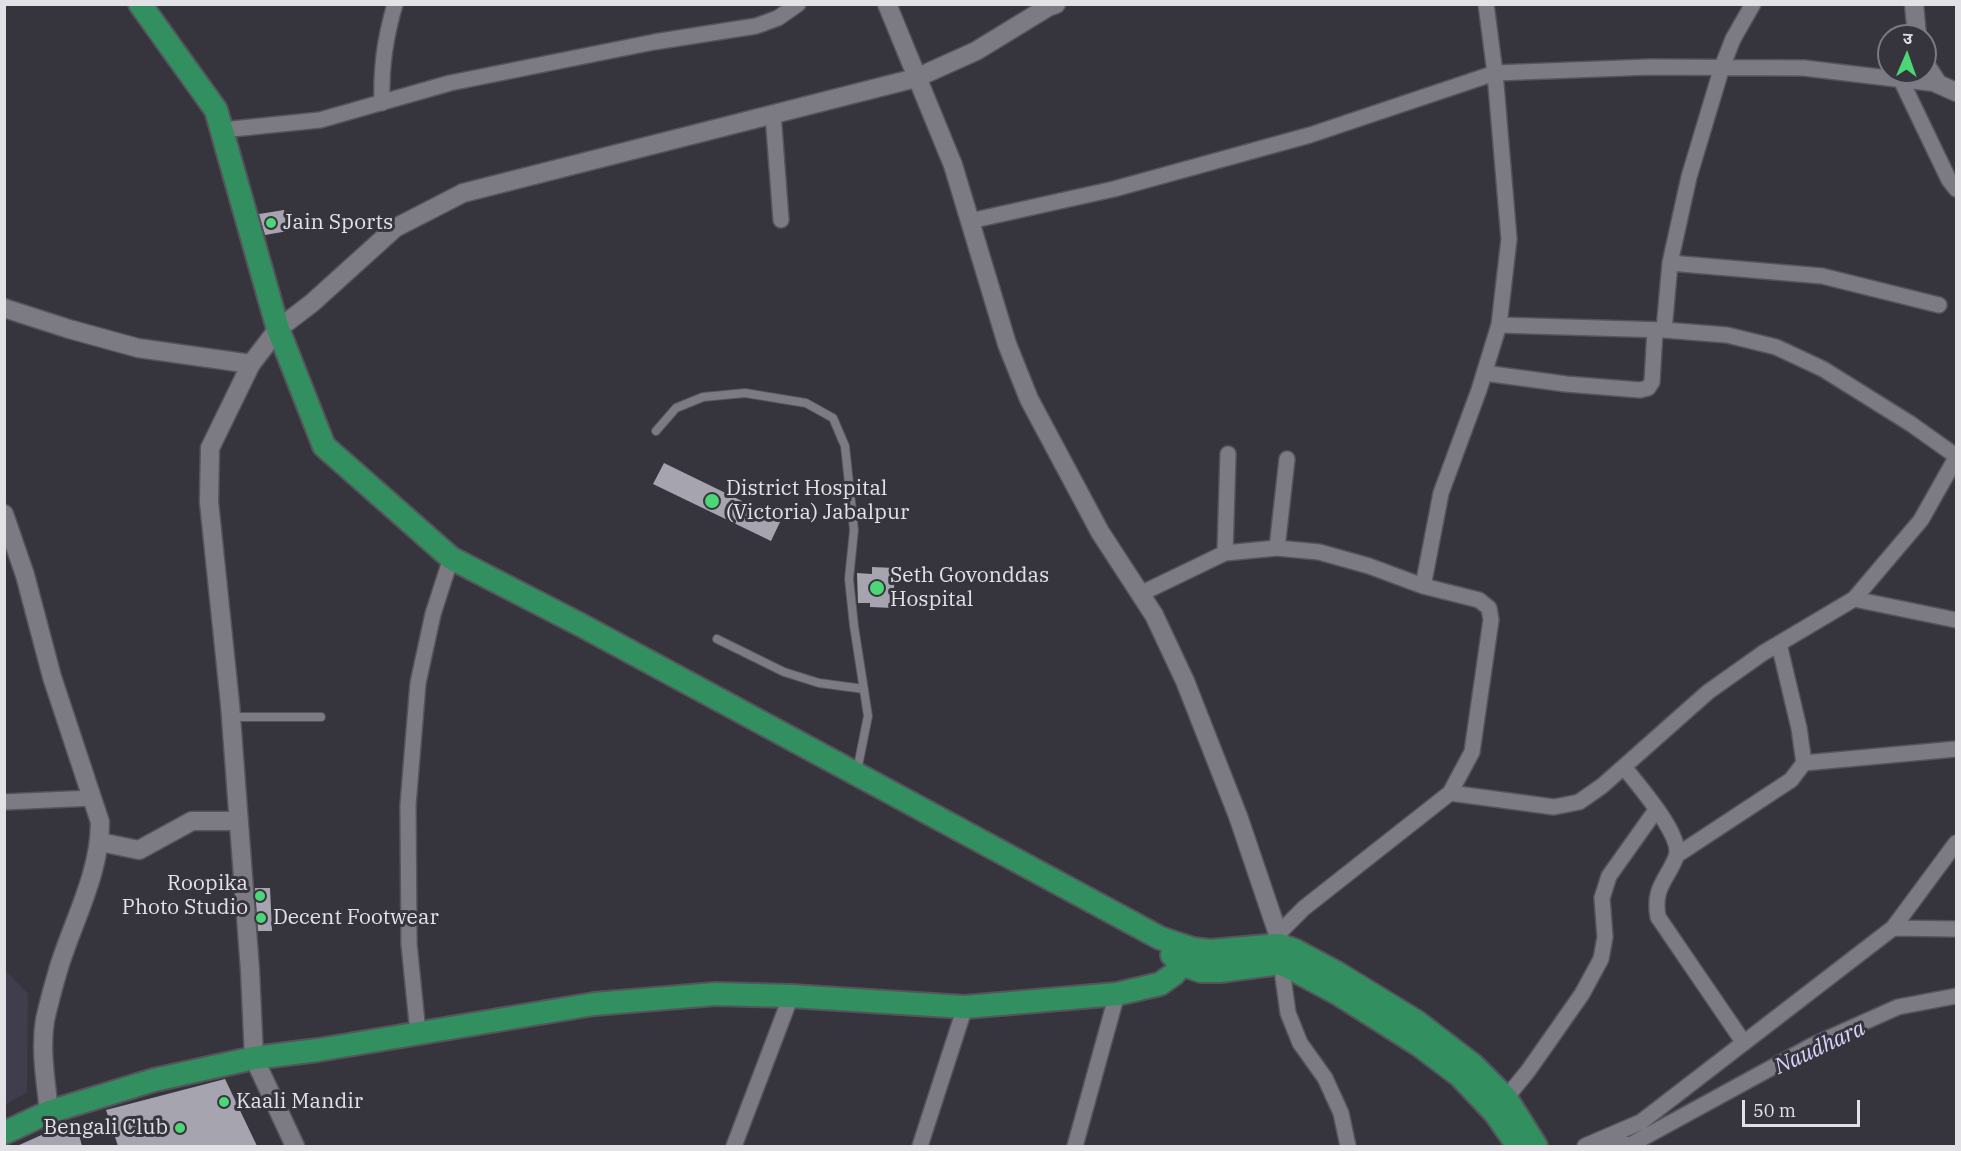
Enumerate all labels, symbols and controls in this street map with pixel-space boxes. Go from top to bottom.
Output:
north arrow [1877,24,1937,84]
text: उ [1903,28,1913,48]
place label: Jain Sports [283,210,393,236]
marker: Jain Sports [264,216,278,230]
place label: District Hospital (Victoria) Jabalpur [726,476,909,526]
marker: District Hospital (Victoria) Jabalpur [703,492,721,510]
place label: Seth Govonddas Hospital [890,563,1049,613]
marker: Seth Govonddas Hospital [868,579,886,597]
place label: Roopika Photo Studio [122,871,248,921]
marker: Roopika Photo Studio [253,889,267,903]
place label: Decent Footwear [273,905,439,931]
marker: Decent Footwear [254,911,268,925]
water label: Naudhara [1770,1016,1870,1080]
scale bar [1745,1088,1864,1126]
place label: Kaali Mandir [236,1089,363,1115]
marker: Kaali Mandir [217,1095,231,1109]
text: 50 m [1753,1099,1796,1122]
place label: Bengali Club [43,1115,168,1141]
marker: Bengali Club [173,1121,187,1135]

